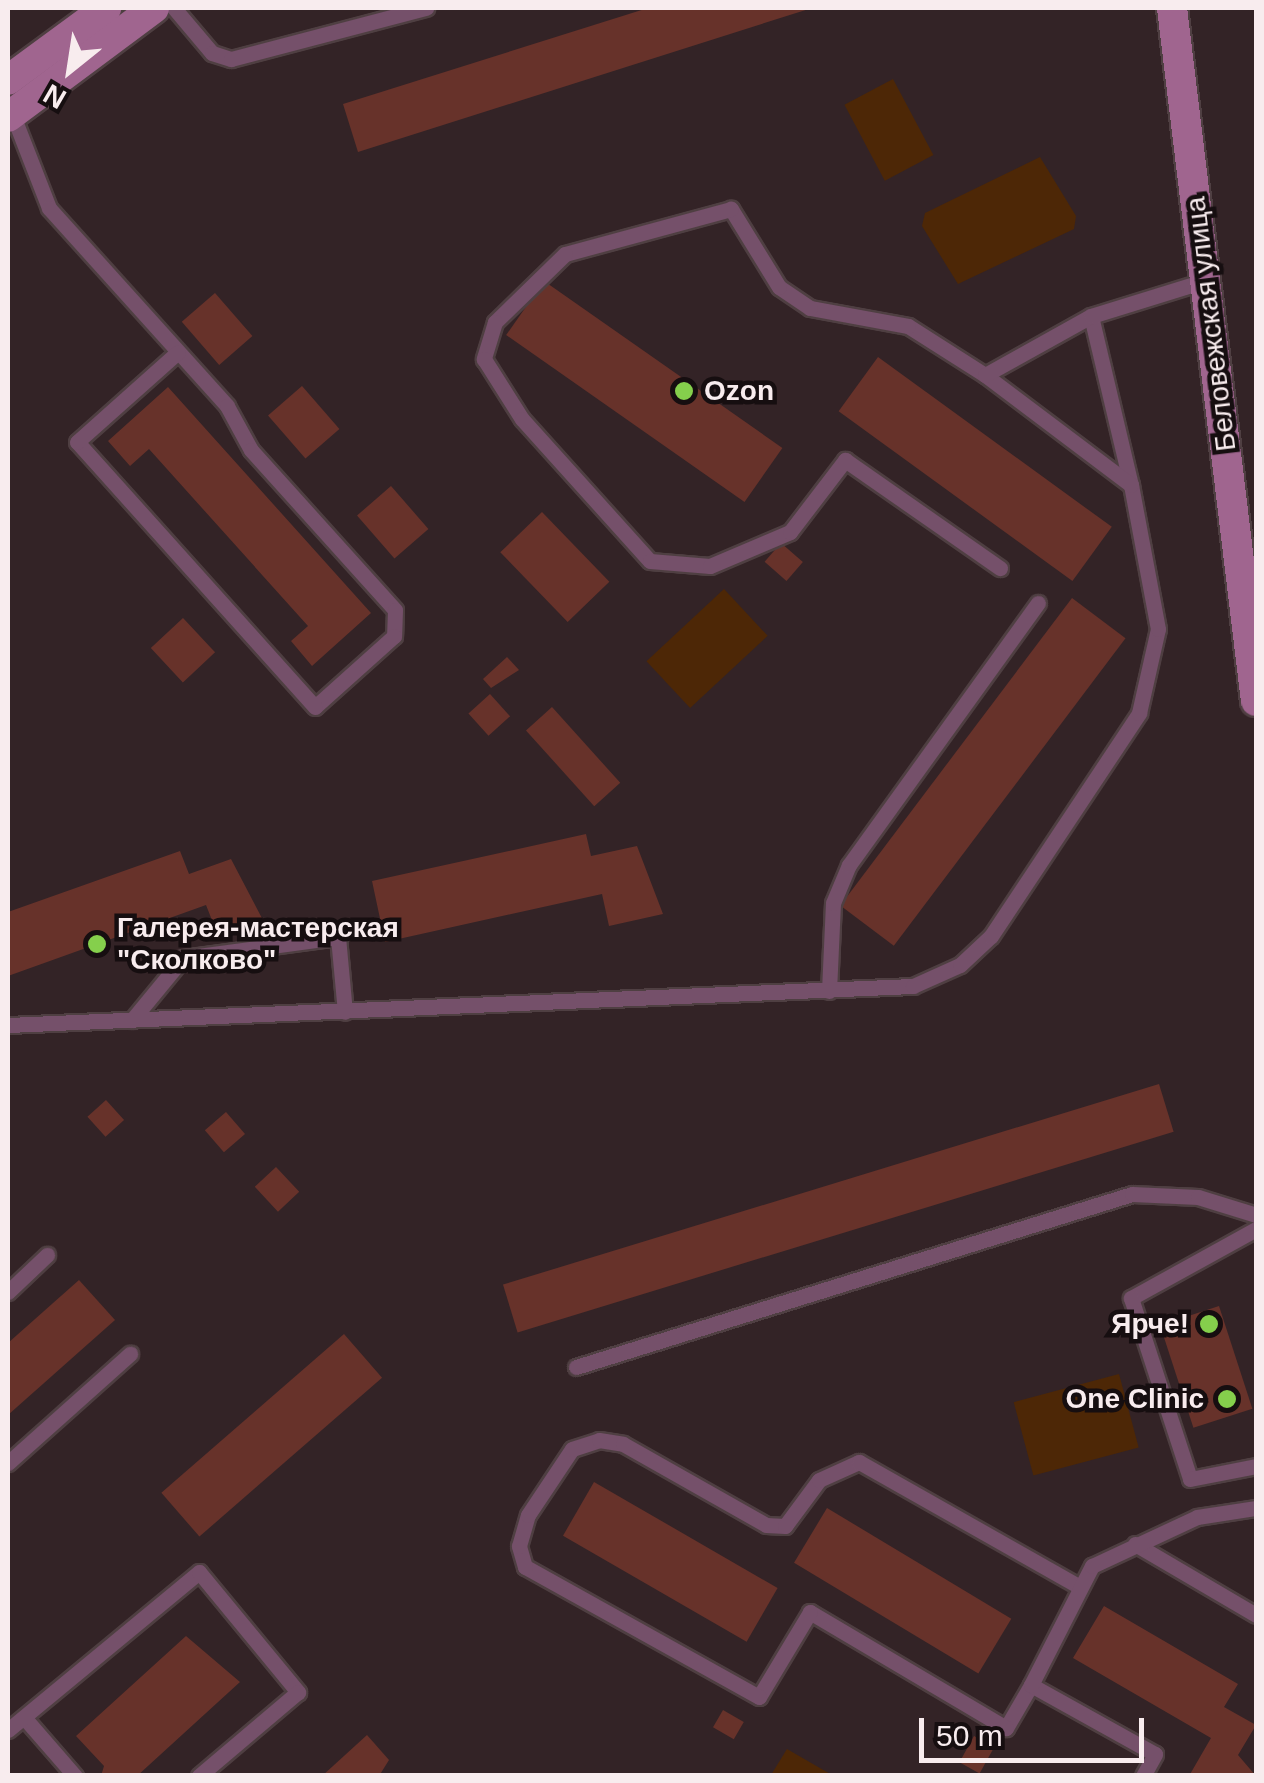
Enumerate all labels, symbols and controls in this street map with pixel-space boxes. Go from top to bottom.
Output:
north arrow [20,20,120,120]
text: N [38,78,71,115]
street label: Беловежская улица [1179,195,1243,453]
place label: Ozon [704,374,774,408]
marker: Ozon [673,380,695,402]
place label: Галерея-мастерская "Сколково" [117,911,399,977]
marker: Галерея-мастерская "Сколково" [86,933,108,955]
place label: Ярче! [1111,1307,1189,1341]
marker: Ярче! [1198,1313,1220,1335]
place label: One Clinic [1066,1382,1204,1416]
marker: One Clinic [1214,1386,1240,1412]
scale bar [924,1698,1149,1760]
text: 50 m [936,1719,1003,1752]

